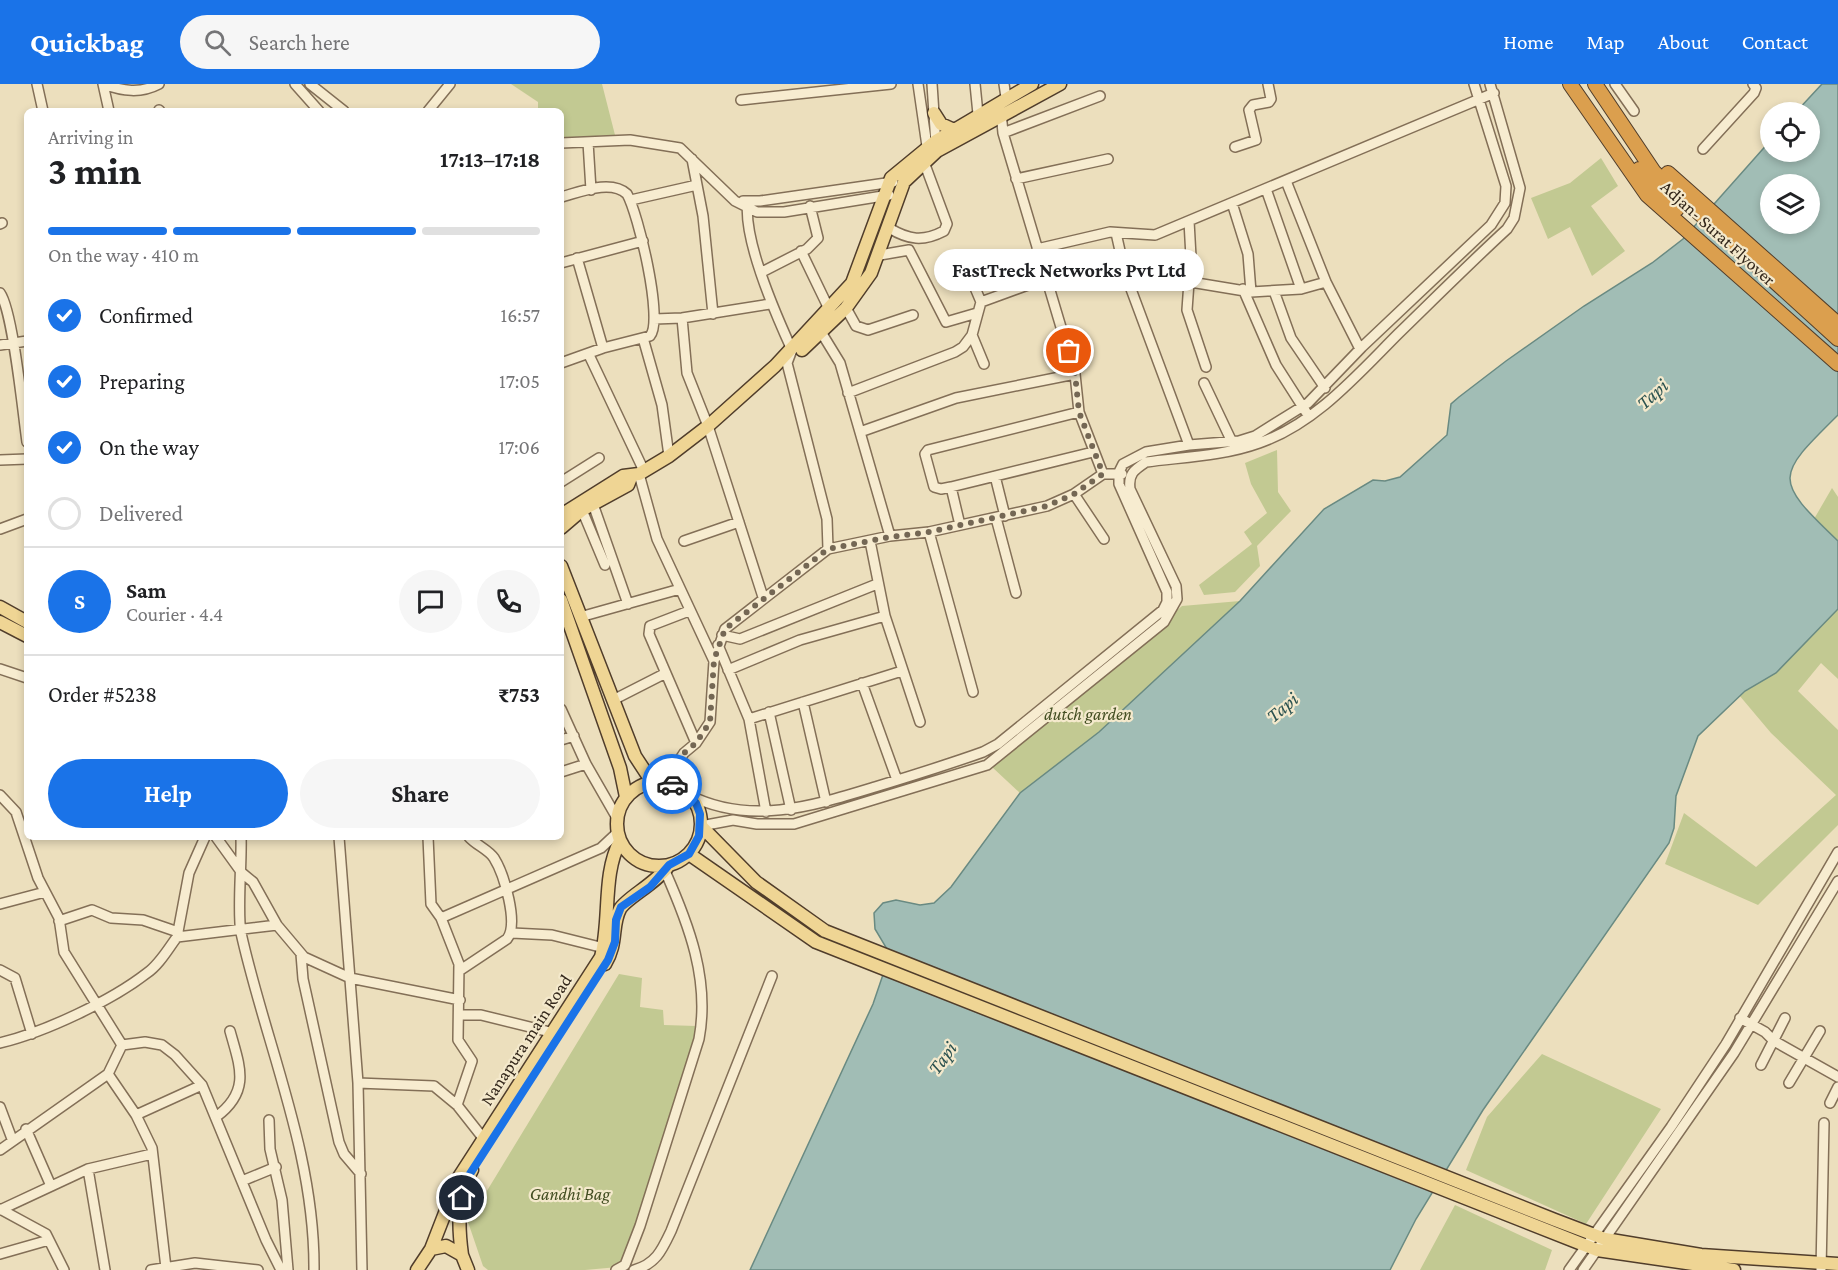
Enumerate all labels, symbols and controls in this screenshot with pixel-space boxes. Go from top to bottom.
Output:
search box [180,15,600,69]
icon: search [201,26,234,59]
text: Quickbag [30,27,144,58]
text: Search here [249,30,350,55]
text: Home [1503,30,1553,54]
text: Map [1586,30,1625,54]
text: About [1658,30,1709,54]
text: Contact [1742,30,1808,54]
map controls [1760,102,1820,234]
button: locate [1760,102,1820,162]
text: Arriving in [48,126,133,148]
text: 17:13–17:18 [440,147,540,172]
text: 3 min [48,149,141,192]
button: layers [1760,174,1820,234]
street label: Adjan- Surat Flyover [1656,176,1780,291]
text: On the way · 410 m [48,244,199,266]
callout: FastTreck Networks Pvt Ltd [934,249,1204,291]
text: FastTreck Networks Pvt Ltd [952,259,1186,281]
icon: check [48,299,81,332]
text: Confirmed [99,303,193,328]
text: 16:57 [501,304,540,326]
pin [1043,325,1094,376]
icon: bag [1052,334,1085,367]
icon: check [48,365,81,398]
text: Preparing [99,369,185,394]
text: 17:05 [499,370,540,392]
water label: Tapi [1632,374,1673,414]
icon: check [48,431,81,464]
text: On the way [99,435,199,460]
text: 17:06 [498,436,540,458]
text: Delivered [99,501,183,526]
button: chat [399,570,462,633]
button: phone [477,570,540,633]
text: Sam [126,578,166,603]
text: S [74,589,85,614]
text: Courier · 4.4 [126,603,223,625]
text: Order #5238 [48,682,157,707]
text: ₹753 [498,682,540,707]
water label: Tapi [1262,687,1303,727]
park label: dutch garden [1044,704,1132,724]
courier [642,754,702,814]
button: Help [48,759,288,828]
button: Share [300,759,540,828]
icon: car [656,768,689,801]
street label: Nanapura main Road [476,970,576,1109]
water label: Tapi [923,1037,962,1079]
pin [436,1172,487,1223]
icon: home [445,1181,478,1214]
park label: Gandhi Bag [530,1184,611,1204]

